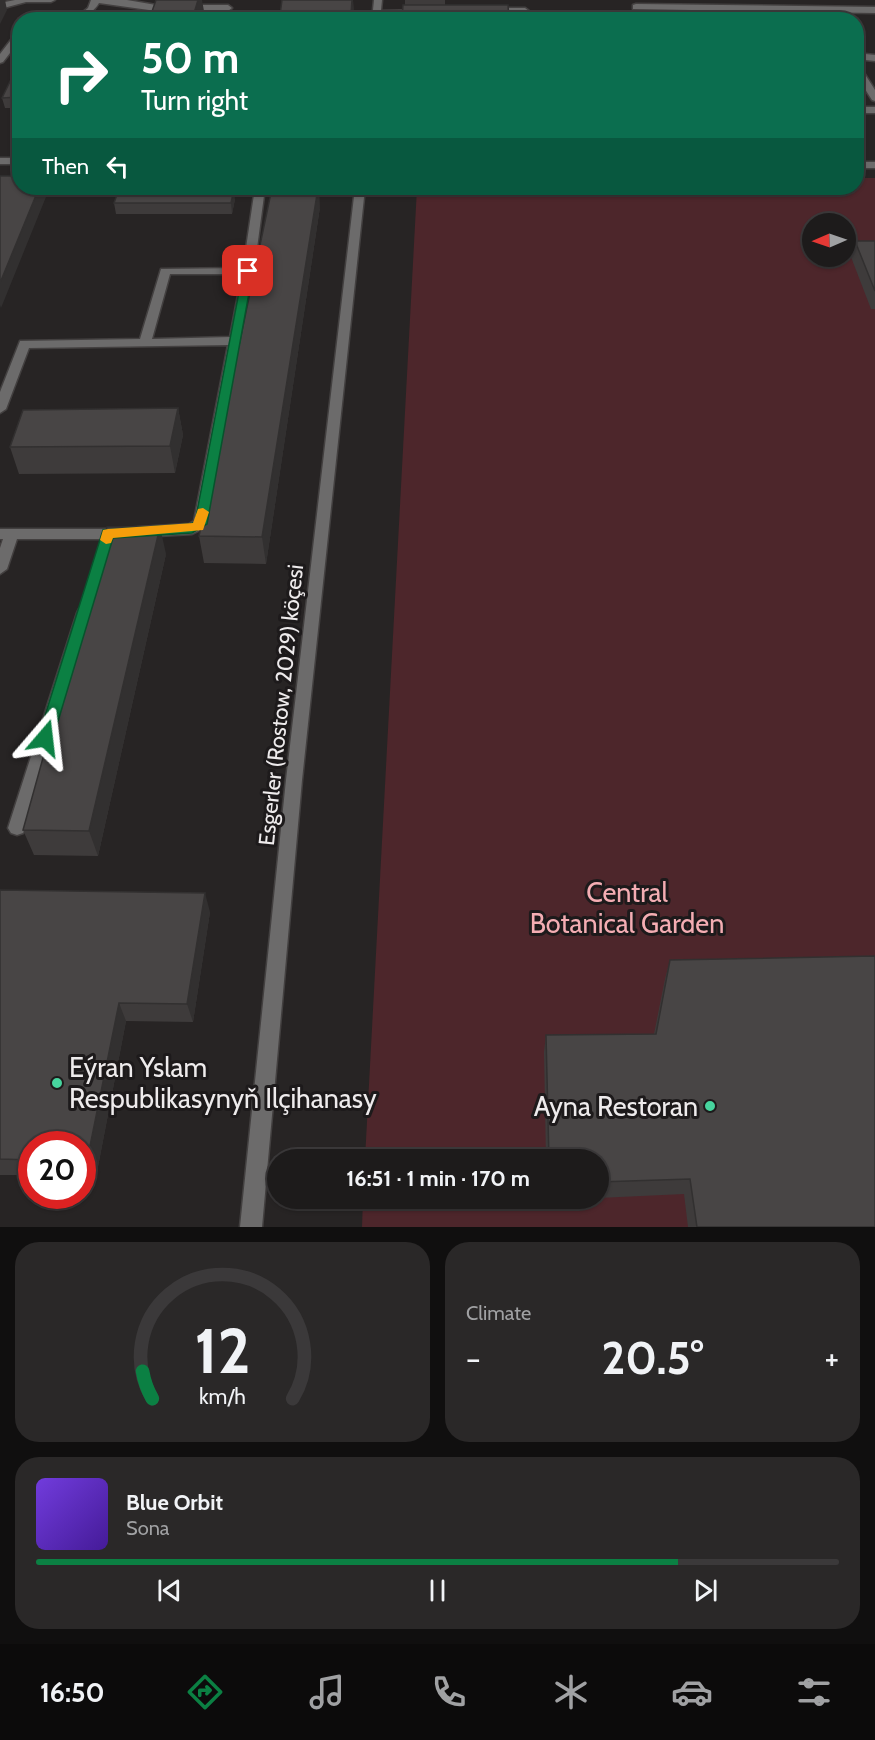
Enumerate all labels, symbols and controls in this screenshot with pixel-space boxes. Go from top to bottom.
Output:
text: 50 m [141,32,239,84]
icon: right [42,36,120,114]
text: Turn right [141,84,248,117]
icon: left [101,150,134,183]
text: Then [42,153,89,180]
north arrow [802,213,856,267]
map controls [802,213,856,267]
pin [222,245,273,296]
icon: arrive [231,254,264,287]
street label: Esgerler (Rostow, 2029) köçesi [253,563,309,847]
position arrow [13,706,77,770]
park label: Central Botanical Garden [530,876,724,940]
place label: Eýran Yslam Respublikasynyň Ilçihanasy [69,1051,377,1115]
marker: Eýran Yslam Respublikasynyň Ilçihanasy [50,1076,64,1090]
place label: Ayna Restoran [534,1090,698,1123]
marker: Ayna Restoran [703,1099,717,1113]
speed limit sign: 20 [18,1131,96,1209]
text: 16:51 · 1 min · 170 m [346,1165,530,1192]
text: Climate [466,1301,531,1325]
text: 12 [194,1313,251,1389]
text: 20.5° [601,1331,704,1385]
text: − [466,1338,481,1378]
text: + [824,1338,839,1378]
text: km/h [199,1383,246,1409]
text: Blue Orbit [126,1489,223,1516]
text: Sona [126,1516,169,1540]
icon: previous [153,1574,186,1607]
icon: pause [421,1574,454,1607]
icon: next [689,1574,722,1607]
icon: directions [184,1671,226,1713]
icon: music [306,1671,348,1713]
icon: phone [428,1671,470,1713]
icon: climate [550,1671,592,1713]
icon: car [671,1671,713,1713]
icon: filters [793,1671,835,1713]
text: 16:50 [40,1676,105,1709]

